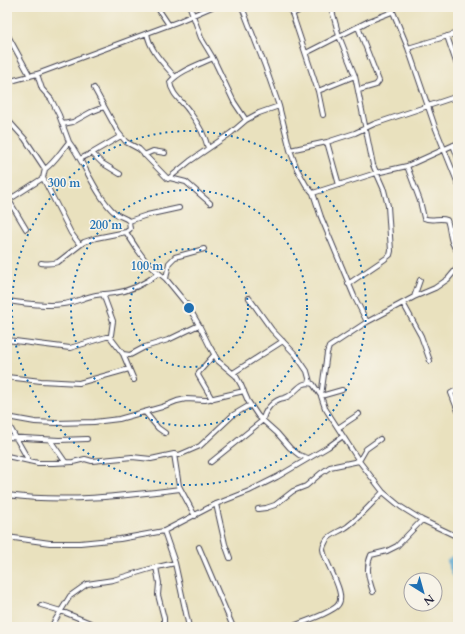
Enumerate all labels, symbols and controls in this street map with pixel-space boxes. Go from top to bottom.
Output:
text: 300 m [48,175,81,191]
text: 200 m [90,217,123,233]
text: 100 m [131,258,164,274]
centre of rings [182,301,196,315]
north arrow [403,572,443,612]
text: N [420,591,437,609]

